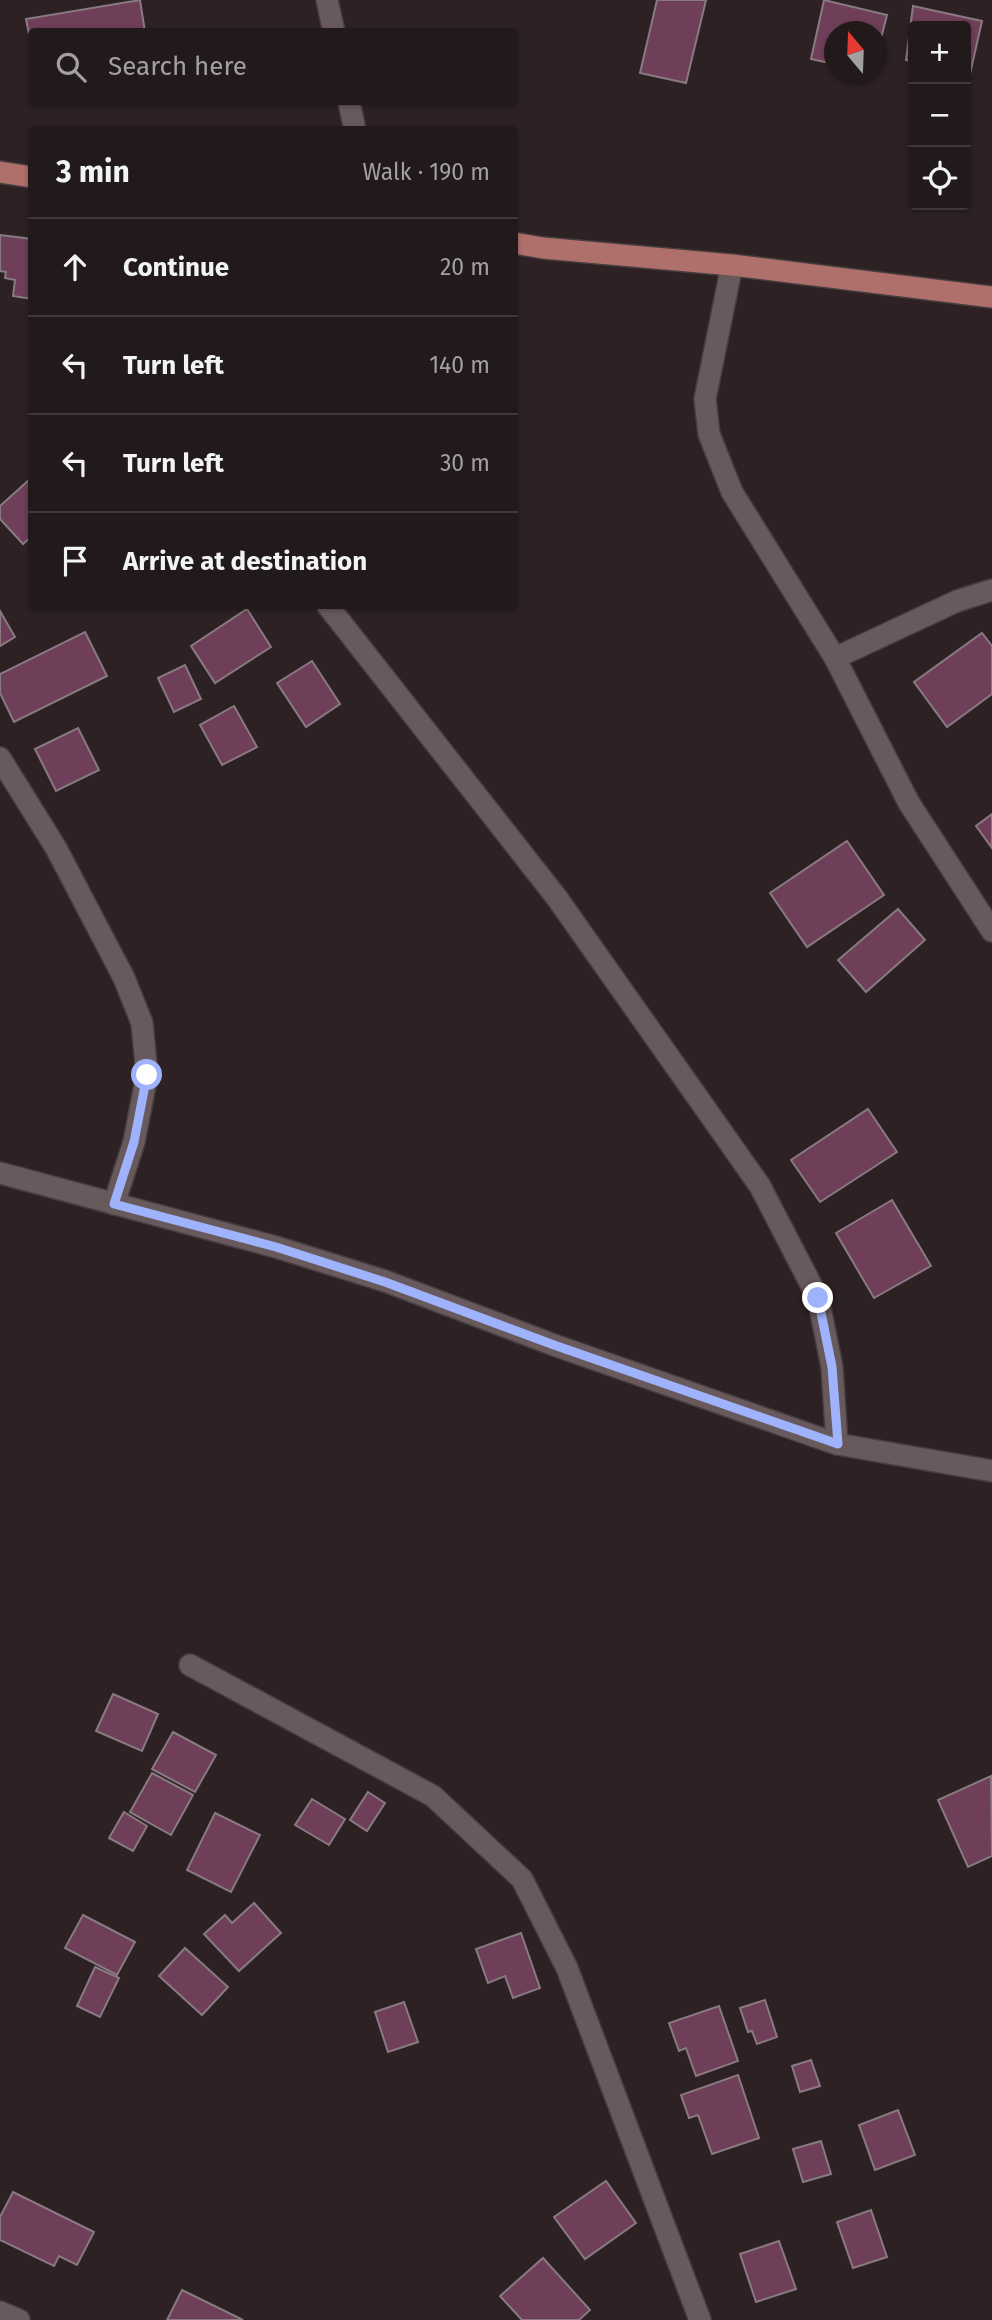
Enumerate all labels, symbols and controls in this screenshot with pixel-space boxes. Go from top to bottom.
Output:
north arrow [824,21,887,84]
map controls [908,21,971,210]
button: + [908,21,971,84]
search box [28,28,518,105]
icon: search [52,48,90,86]
text: Search here [108,51,247,82]
button: − [908,84,971,147]
button: locate [908,147,971,210]
text: 3 min [56,154,130,190]
text: Walk · 190 m [363,158,490,186]
icon: ahead [56,248,94,286]
text: Continue [123,252,229,283]
text: 20 m [440,253,490,281]
icon: left [56,346,94,384]
text: Turn left [123,350,224,381]
text: 140 m [429,351,490,379]
icon: left [56,444,94,482]
text: Turn left [123,448,224,479]
text: 30 m [440,449,490,477]
icon: arrive [56,542,94,580]
text: Arrive at destination [123,546,367,577]
route start [131,1059,162,1090]
route end [802,1282,833,1313]

